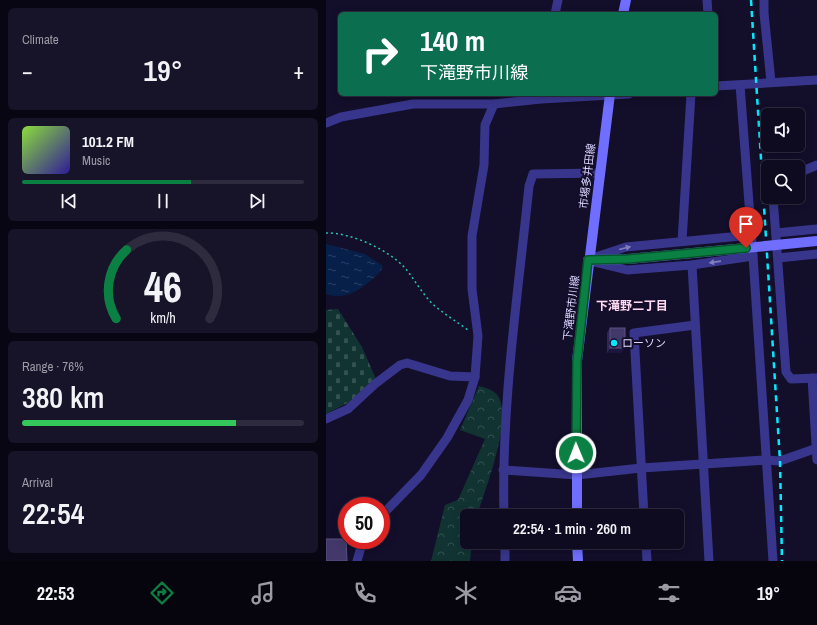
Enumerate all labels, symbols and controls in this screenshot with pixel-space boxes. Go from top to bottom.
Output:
text: 140 m [420,22,485,60]
icon: right [354,28,406,80]
text: Climate [22,31,59,48]
text: 19° [143,50,183,90]
text: − [22,56,33,86]
text: + [293,56,304,86]
text: 下滝野市川線 [420,60,528,85]
map controls [761,108,805,204]
button: sound [761,108,805,152]
text: 101.2 FM [82,131,134,152]
street label: 市場多井田線 [576,142,598,210]
text: Music [82,152,110,169]
button: search [761,160,805,204]
icon: previous [58,190,80,212]
icon: pause [152,190,174,212]
icon: next [246,190,268,212]
pin [729,207,763,248]
icon: arrive [735,213,757,235]
one-way arrow [619,244,631,250]
text: 46 [144,258,182,314]
one-way arrow [708,259,721,265]
street label: 下滝野市川線 [560,274,582,342]
district label: 下滝野二丁目 [596,298,668,314]
text: km/h [150,307,176,326]
place label: ローソン [622,336,666,350]
marker: ローソン [609,338,619,348]
text: Range · 76% [22,358,84,375]
text: 380 km [22,377,104,417]
position arrow [555,432,597,474]
text: Arrival [22,474,53,491]
text: 22:54 [22,493,84,533]
speed limit sign: 50 [338,497,390,549]
text: 22:54 · 1 min · 260 m [513,518,631,539]
icon: directions [148,579,176,607]
icon: music [249,579,277,607]
icon: phone [351,579,379,607]
icon: climate [452,579,480,607]
icon: car [554,579,582,607]
icon: filters [655,579,683,607]
text: 22:53 [37,581,74,606]
text: 19° [757,581,780,606]

